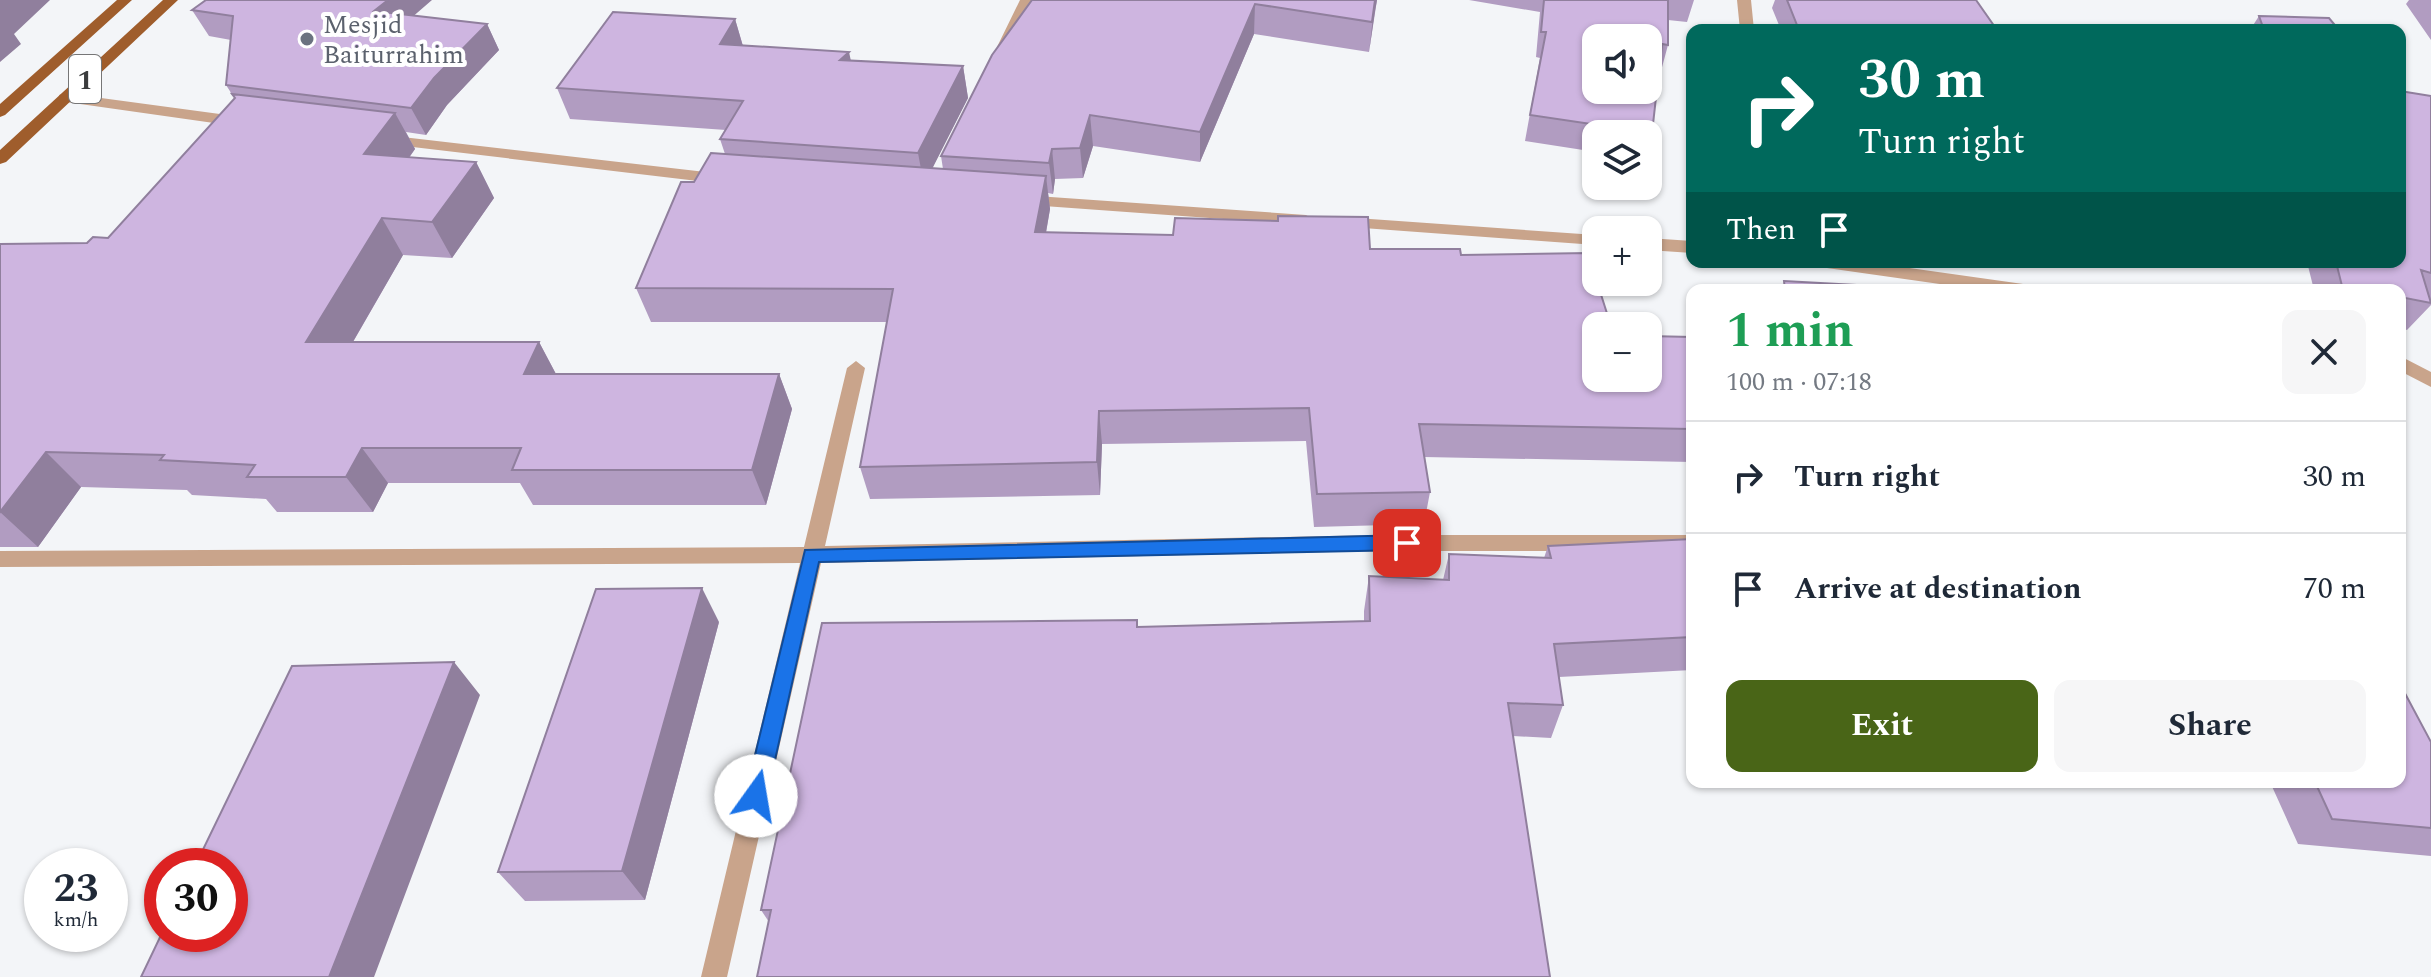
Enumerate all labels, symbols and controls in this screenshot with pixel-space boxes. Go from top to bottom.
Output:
place label: Mesjid Baiturrahim [323,5,464,75]
map controls [1582,24,1662,392]
button: sound [1582,24,1662,104]
marker: Mesjid Baiturrahim [298,30,316,48]
text: 30 m [1858,38,1985,123]
road number: 1 [69,55,101,103]
icon: right [1726,56,1830,160]
text: Turn right [1858,115,2025,170]
button: layers [1582,120,1662,200]
text: Then [1726,207,1796,253]
icon: arrive [1812,208,1856,252]
button: + [1582,216,1662,296]
text: 1 min [1726,295,1854,368]
button: close [2282,310,2366,394]
button: − [1582,312,1662,392]
text: 100 m · 07:18 [1726,362,1872,402]
text: Turn right [1794,454,1940,500]
text: 30 m [2303,454,2366,500]
icon: right [1726,455,1770,499]
pin [1373,509,1441,577]
icon: arrive [1385,521,1429,565]
text: Arrive at destination [1794,566,2081,612]
text: 70 m [2303,566,2366,612]
icon: arrive [1726,567,1770,611]
button: Exit [1726,680,2038,772]
button: Share [2054,680,2366,772]
position arrow [714,754,798,838]
speed limit sign: 30 [144,848,248,952]
text: 23 [54,859,98,920]
text: km/h [54,905,99,935]

